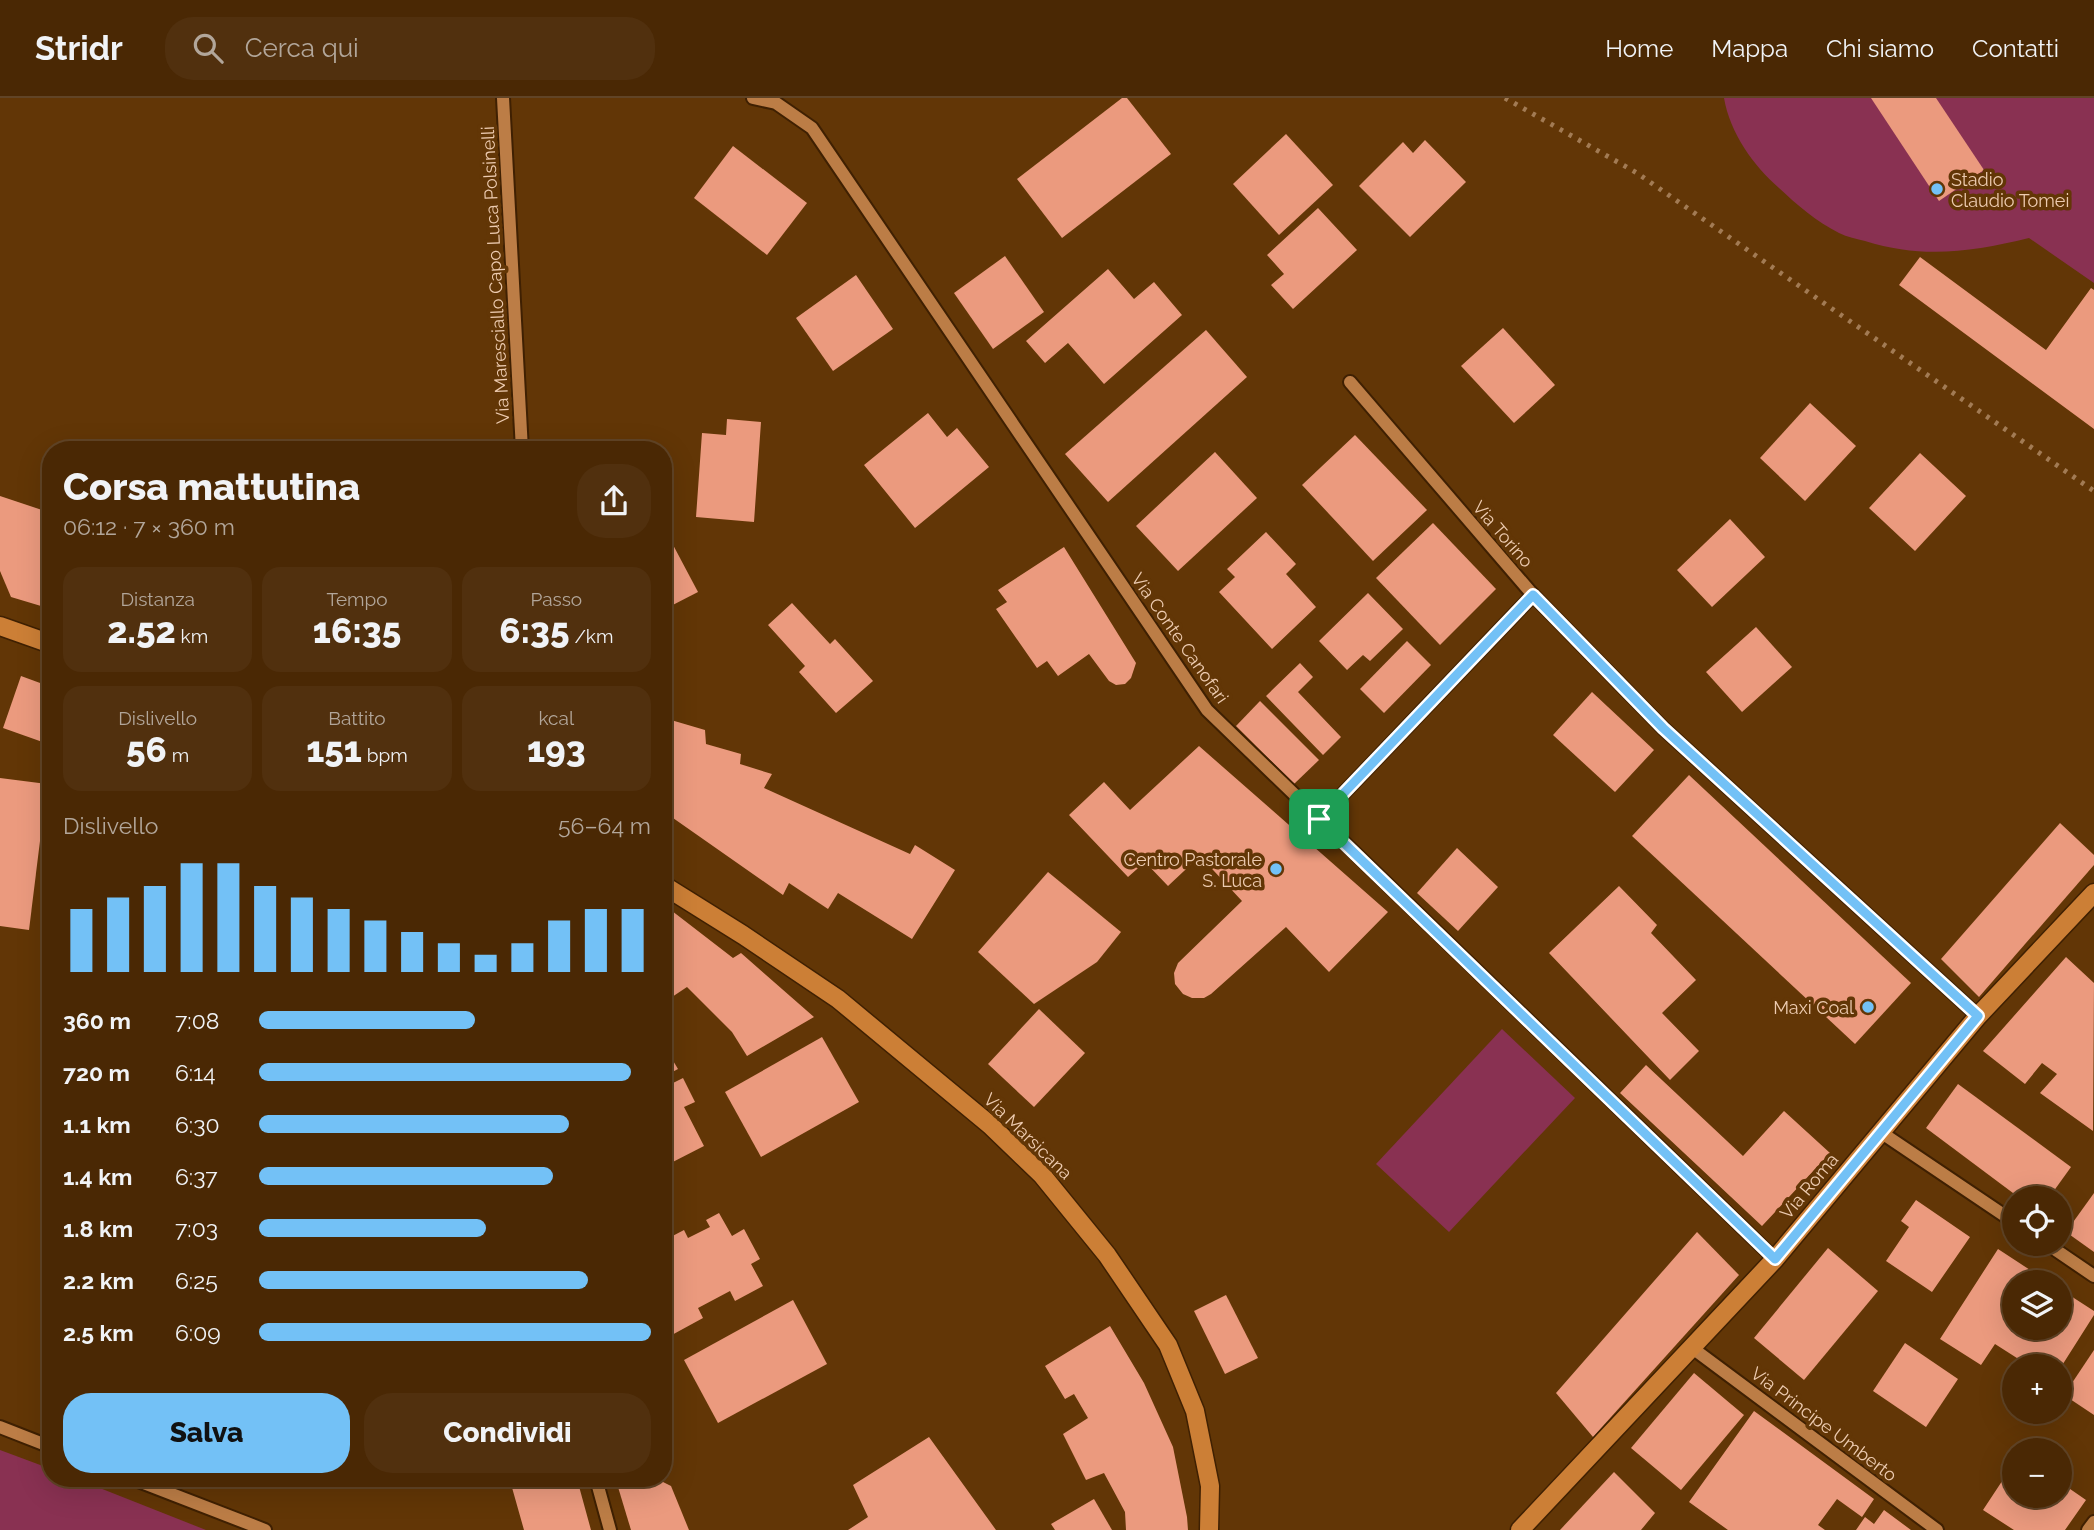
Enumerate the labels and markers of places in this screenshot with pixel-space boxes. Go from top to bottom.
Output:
place label: Stadio Claudio Tomei [1951,169,2069,211]
marker: Stadio Claudio Tomei [1929,181,1945,197]
pin [1289,789,1349,849]
place label: Centro Pastorale S. Luca [1124,849,1262,891]
marker: Centro Pastorale S. Luca [1268,861,1284,877]
place label: Maxi Coal [1773,997,1854,1018]
marker: Maxi Coal [1860,999,1876,1015]

